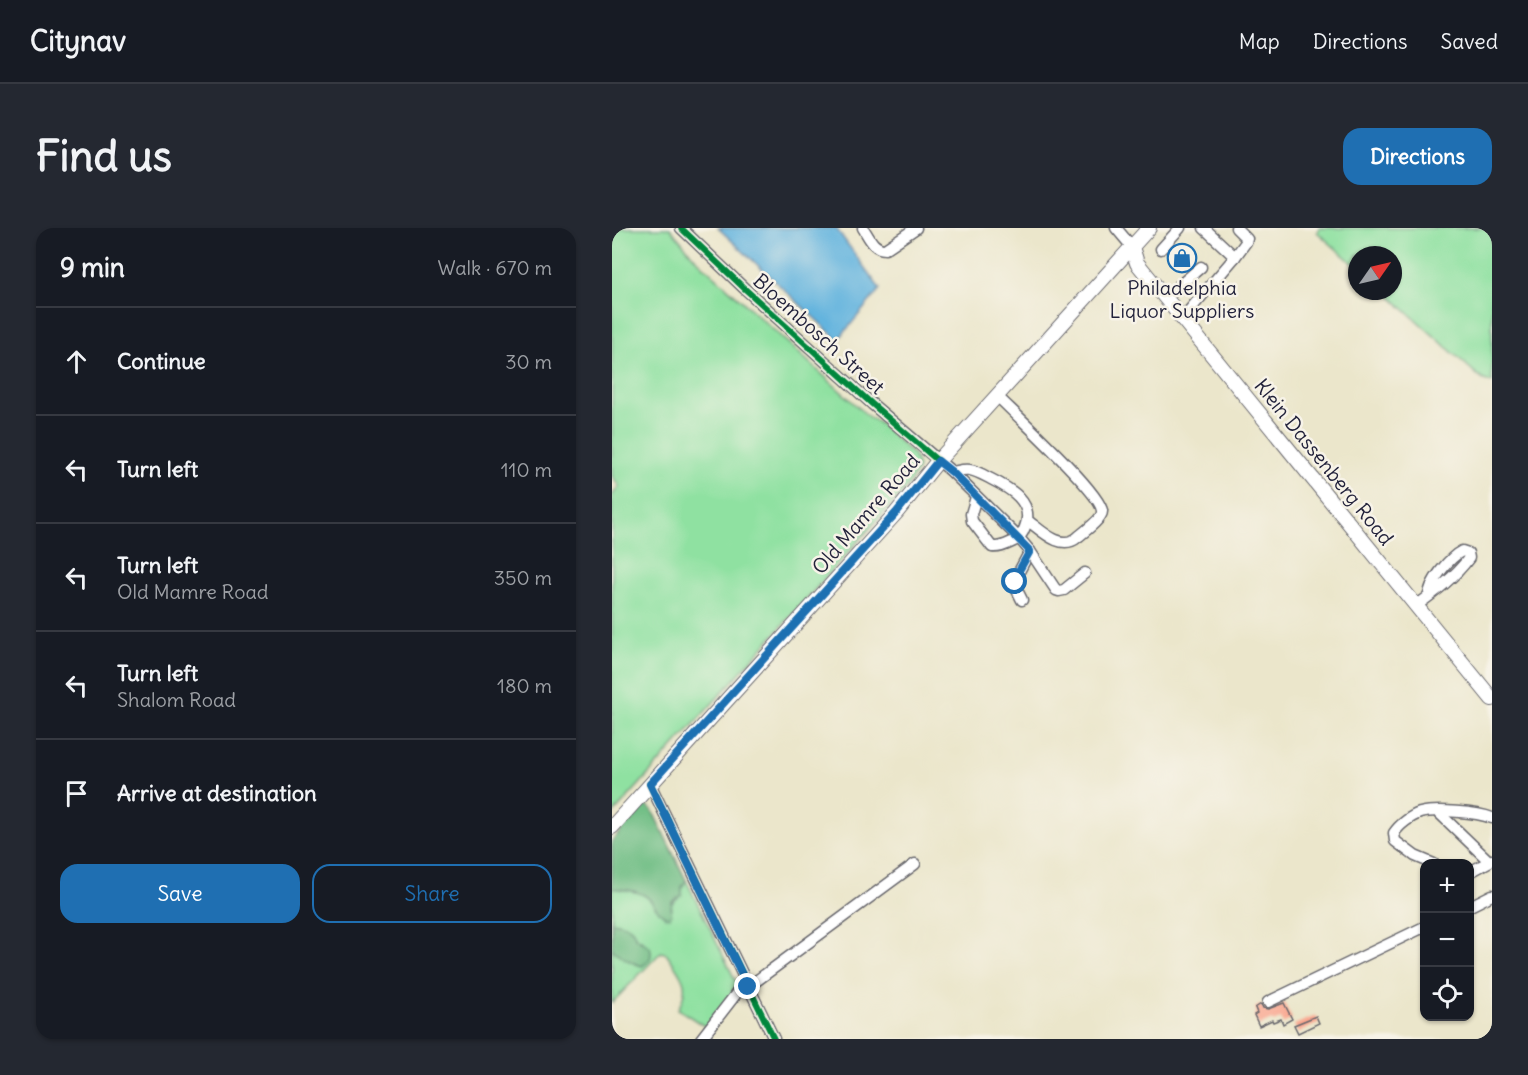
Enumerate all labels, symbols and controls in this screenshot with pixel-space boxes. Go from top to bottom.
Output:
text: Citynav [30,23,126,59]
text: Map [1239,28,1280,55]
text: Directions [1313,28,1407,55]
text: Saved [1440,28,1498,55]
button: Directions [1343,128,1492,185]
text: Find us [36,130,172,182]
shop icon: Philadelphia Liquor Suppliers [1166,242,1198,274]
north arrow [1348,246,1402,300]
text: 9 min [60,251,125,284]
text: Walk · 670 m [438,255,552,280]
street label: Bloembosch Street [748,268,890,399]
place label: Philadelphia Liquor Suppliers [1110,275,1254,323]
icon: ahead [60,345,93,378]
text: Continue [117,347,206,375]
text: 30 m [505,349,552,374]
street label: Klein Dassenberg Road [1249,373,1399,550]
street label: Old Mamre Road [806,448,925,579]
icon: left [60,453,93,486]
text: Turn left [117,455,198,483]
text: 110 m [501,457,552,482]
text: Turn left [117,551,198,579]
icon: left [60,561,93,594]
text: 350 m [494,565,552,590]
route start [1001,568,1027,594]
text: Old Mamre Road [117,579,269,604]
text: Turn left [117,659,198,687]
icon: left [60,669,93,702]
text: 180 m [497,673,552,698]
text: Shalom Road [117,687,236,712]
icon: arrive [60,777,93,810]
text: Arrive at destination [117,779,317,807]
map controls [1420,859,1474,1021]
button: + [1420,859,1474,913]
button: Save [60,864,300,923]
button: Share [312,864,552,923]
button: − [1420,913,1474,967]
button: locate [1420,967,1474,1021]
route end [734,973,760,999]

